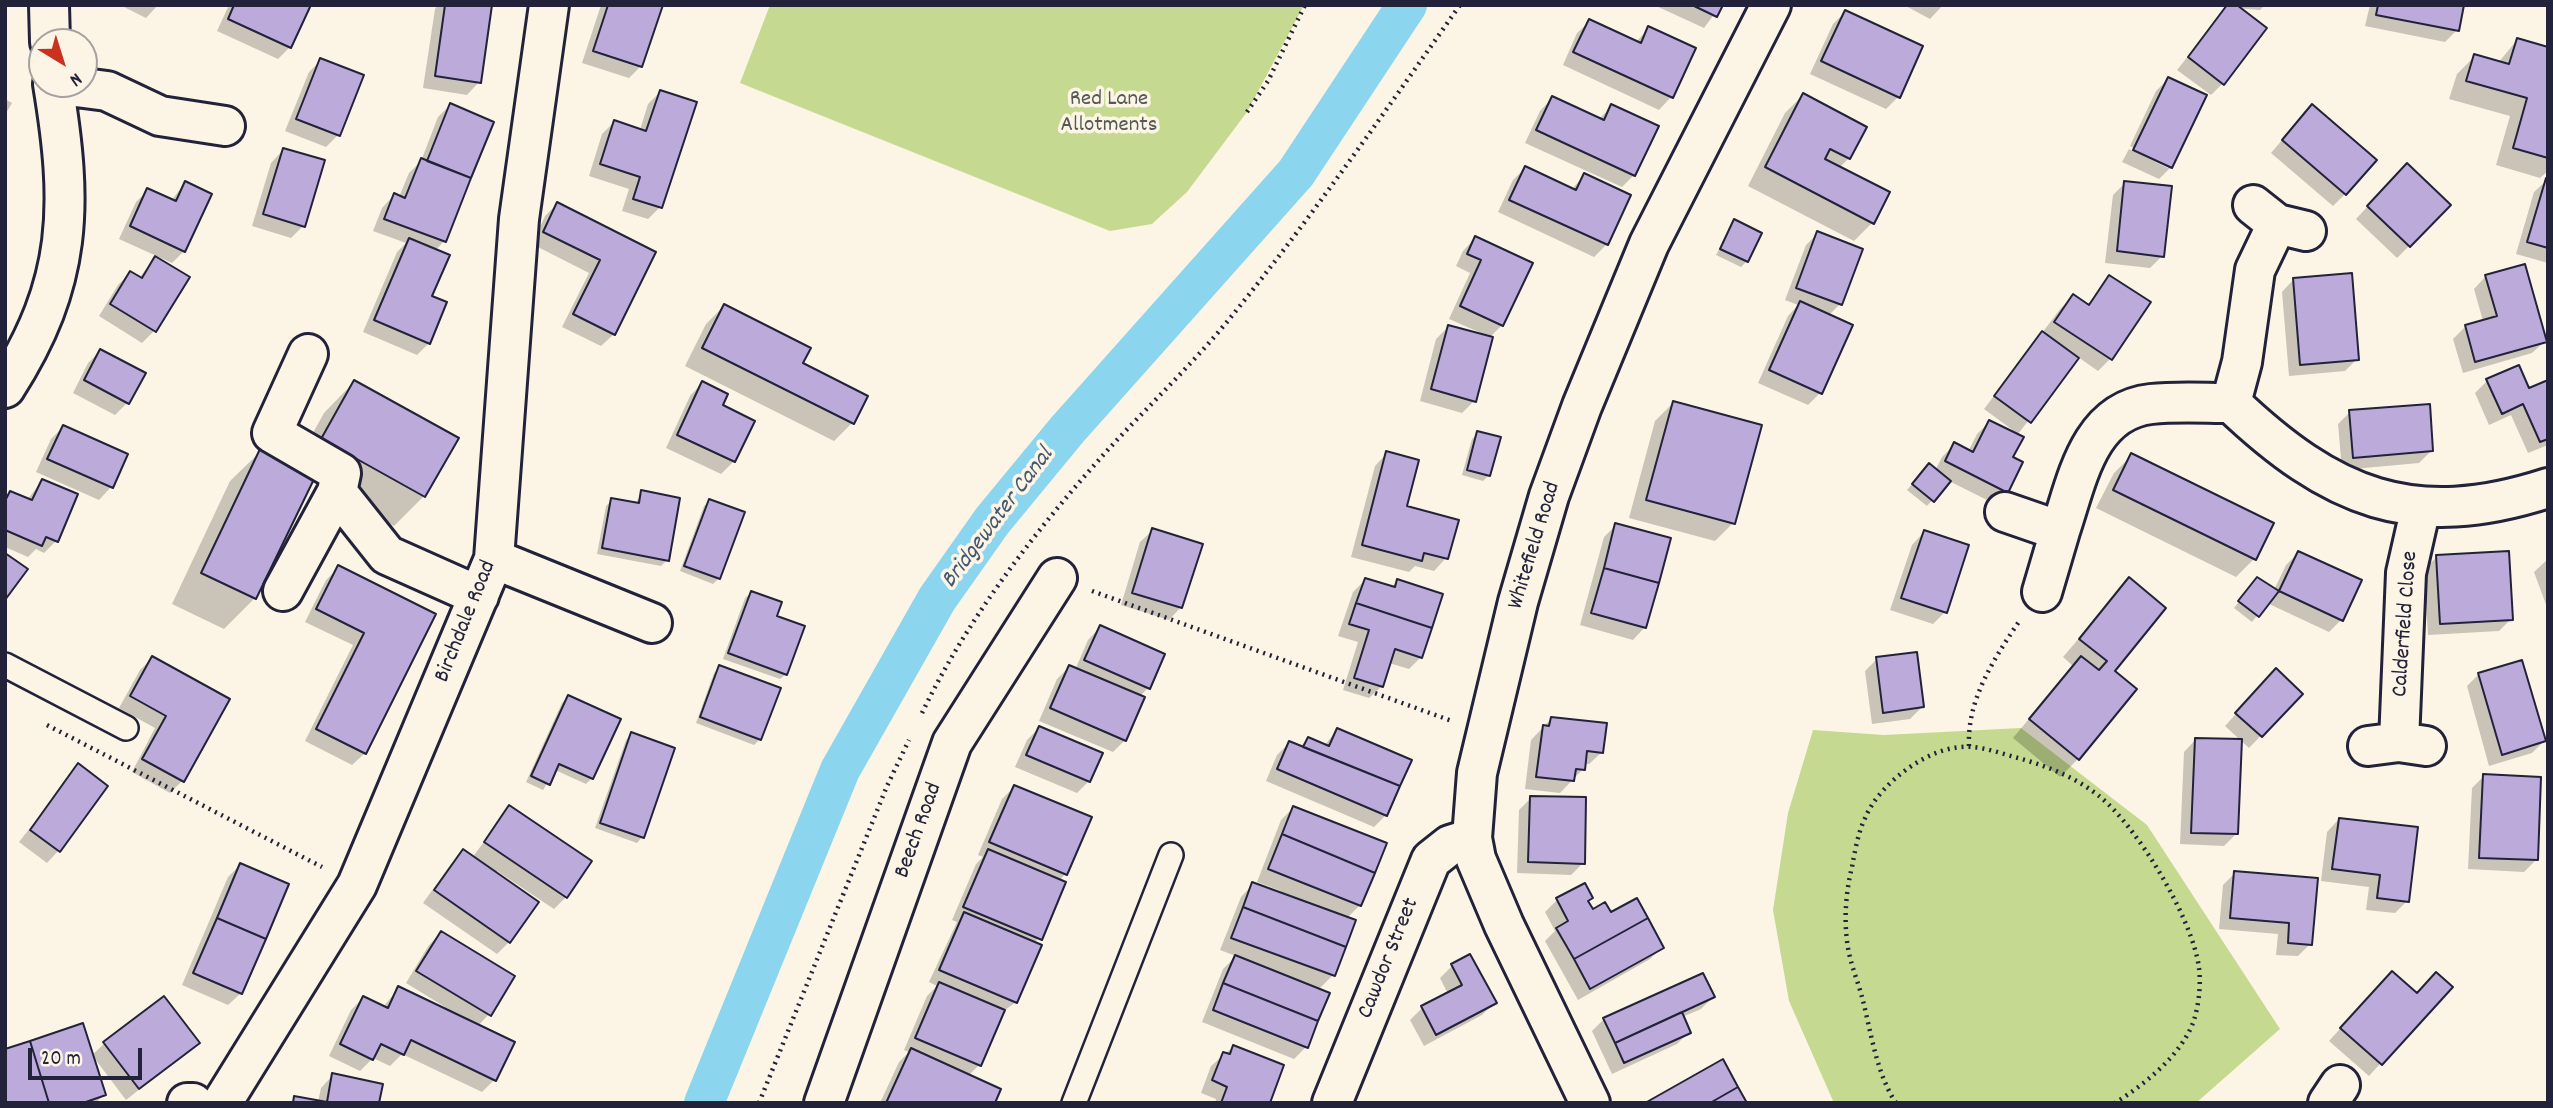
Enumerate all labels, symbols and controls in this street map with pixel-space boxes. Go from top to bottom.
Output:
north arrow [28,28,98,98]
text: N [63,65,87,92]
park label: Red Lane Allotments [1061,87,1157,141]
water label: Bridgewater Canal [937,443,1061,595]
street label: Whitefield Road [1504,479,1568,613]
street label: Calderfield Close [2388,550,2426,698]
street label: Birchdale Road [430,557,504,687]
street label: Beech Road [890,780,950,882]
street label: Cawdor Street [1353,895,1427,1023]
scale bar [32,1034,145,1078]
text: 20 m [41,1045,81,1075]

